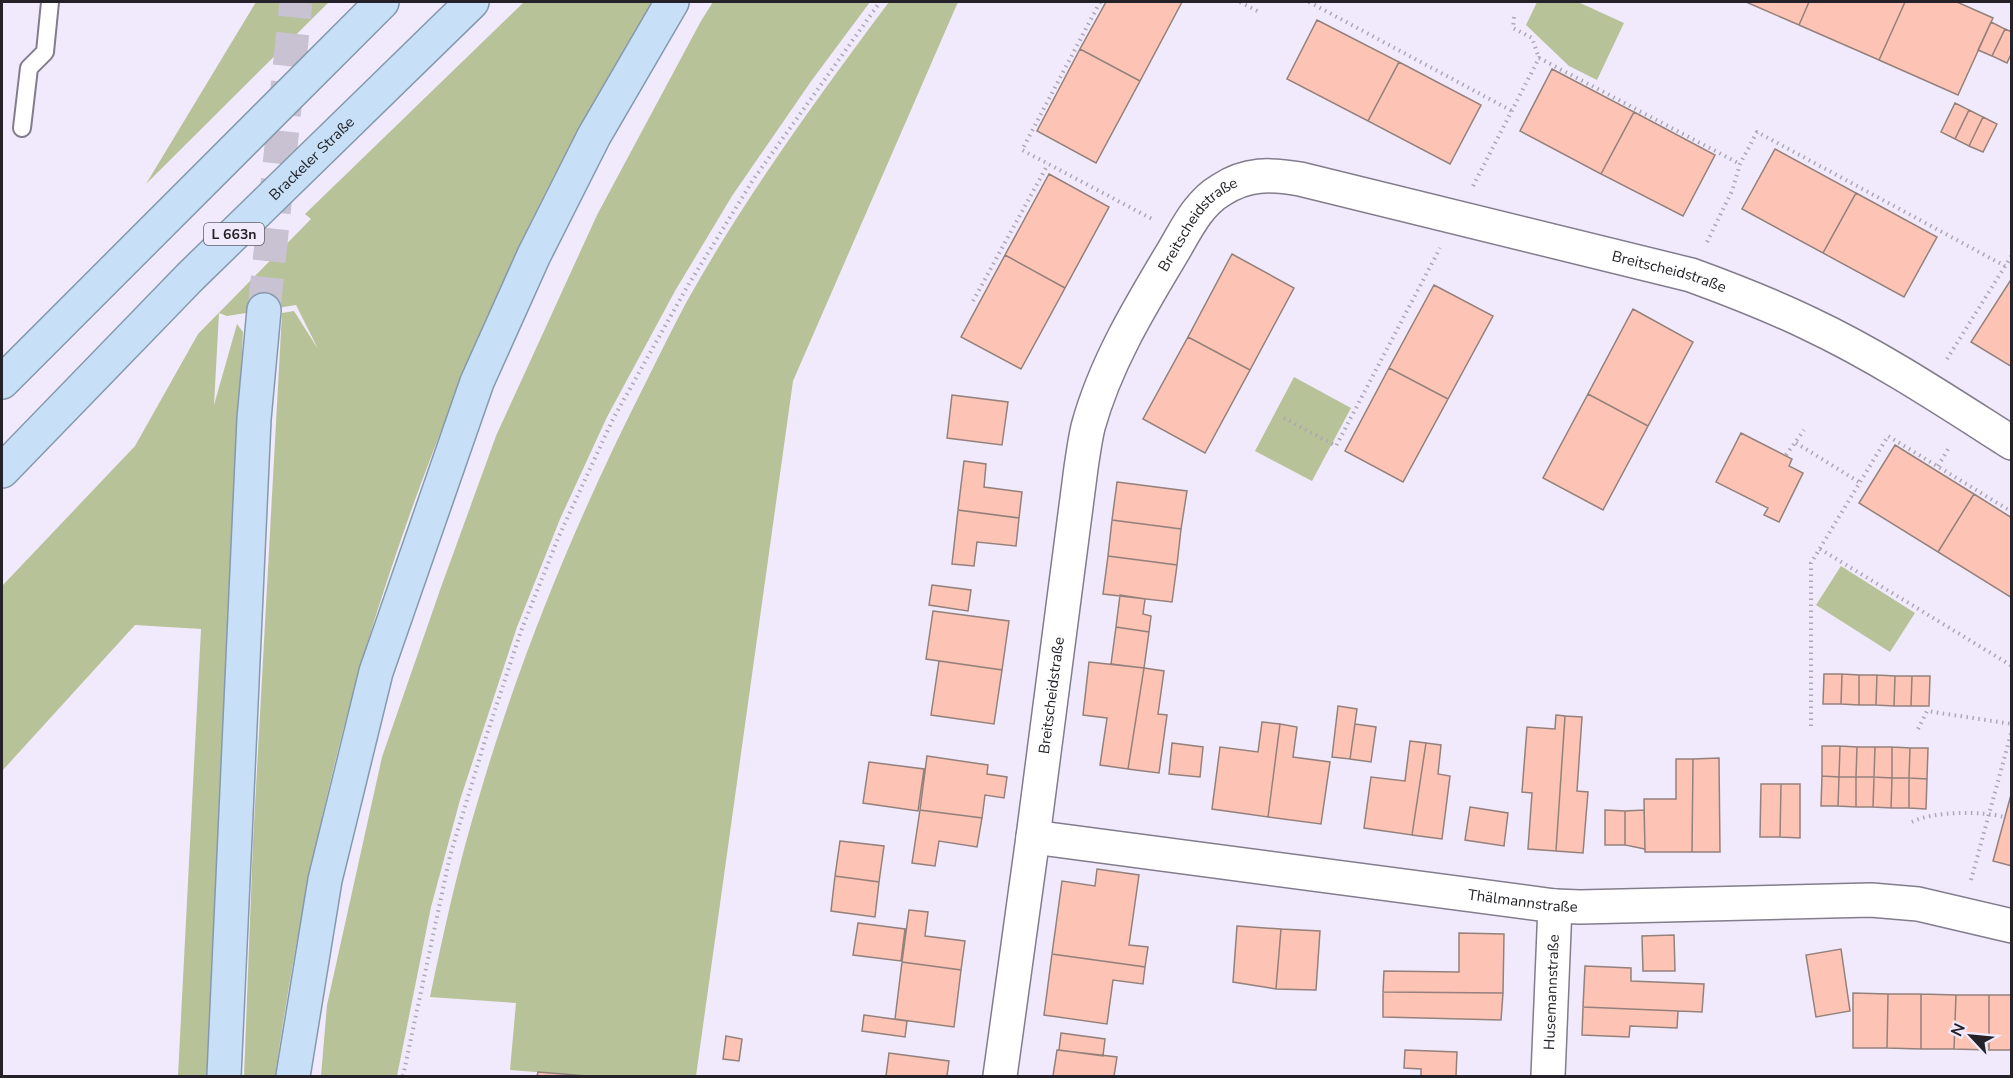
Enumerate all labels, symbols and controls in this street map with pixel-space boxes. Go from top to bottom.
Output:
street label: Brackeler Straße [264,112,359,205]
street label: Breitscheidstraße [1153,173,1241,275]
road number: L 663n [204,223,264,245]
street label: Breitscheidstraße [1610,246,1729,297]
street label: Breitscheidstraße [1034,636,1069,755]
street label: Thälmannstraße [1467,885,1578,917]
street label: Husemannstraße [1539,934,1564,1050]
north arrow [1941,1006,2001,1066]
text: N [1946,1020,1971,1040]

